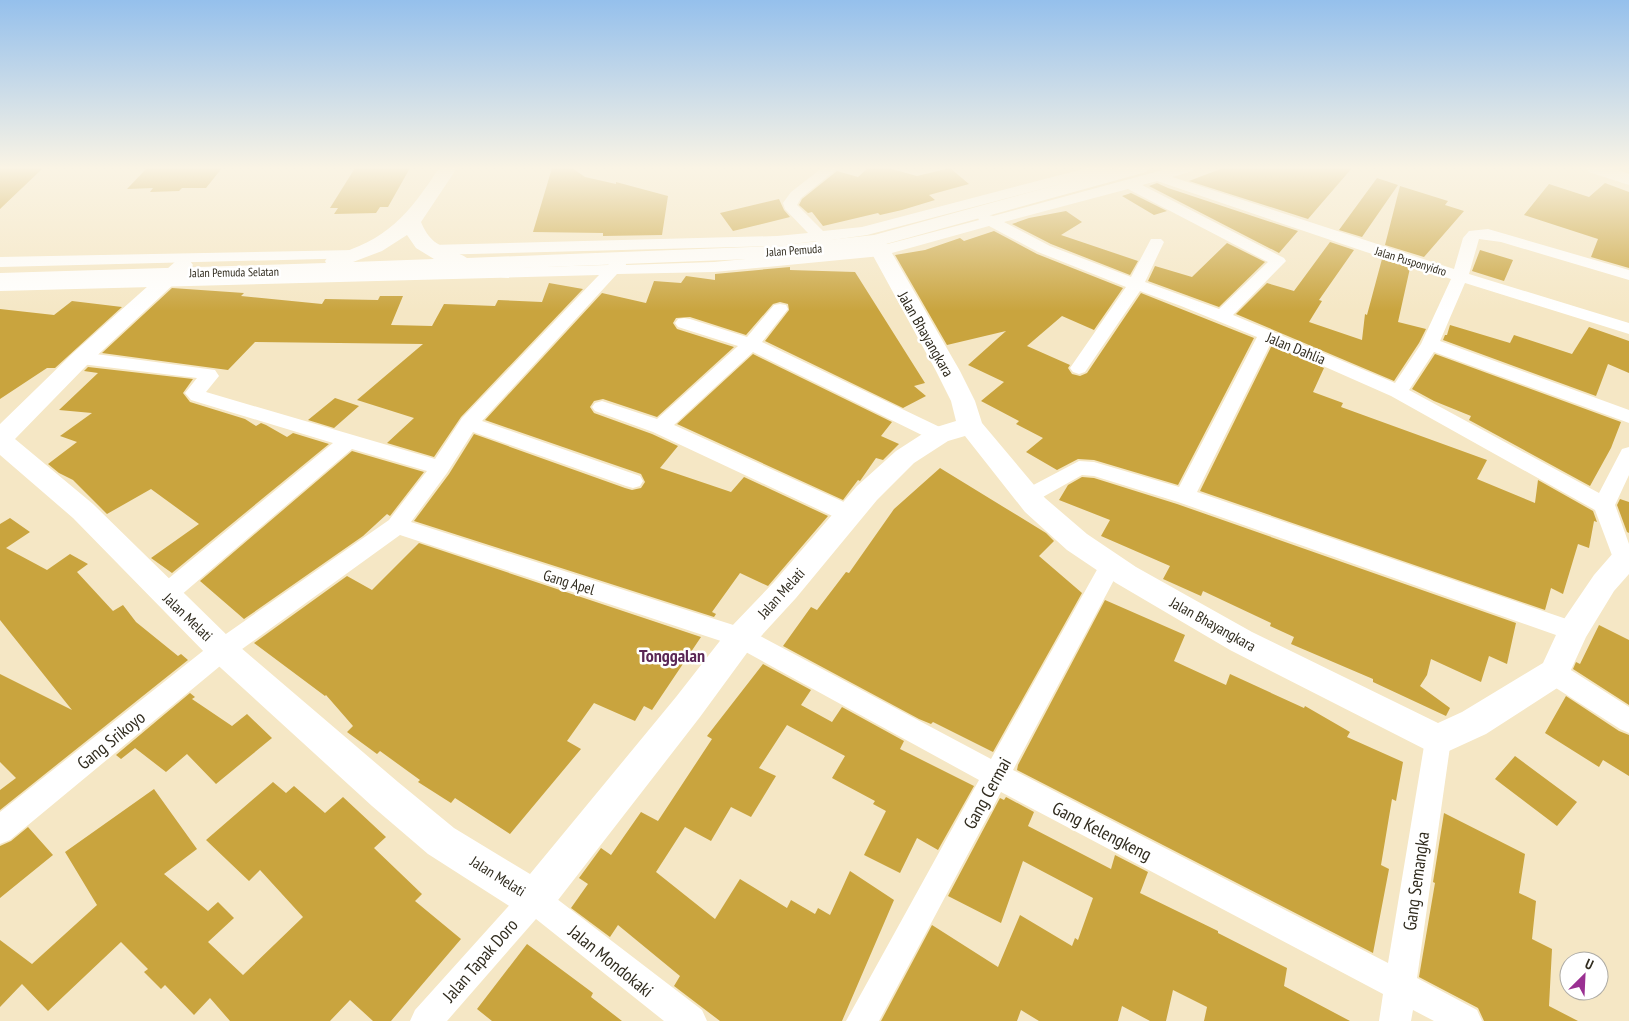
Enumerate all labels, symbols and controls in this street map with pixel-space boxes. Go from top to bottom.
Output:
street label: Jalan Pemuda [764,241,823,260]
street label: Jalan Pusponyidro [1373,243,1449,279]
street label: Jalan Pemuda Selatan [188,264,279,280]
street label: Jalan Bhayangkara [893,287,958,380]
street label: Jalan Dahlia [1263,327,1328,368]
street label: Jalan Melati [753,564,809,623]
street label: Gang Apel [541,565,597,599]
street label: Jalan Melati [159,588,217,645]
street label: Jalan Bhayangkara [1166,592,1259,655]
district label: Tonggalan [639,644,705,667]
street label: Gang Srikoyo [72,705,150,774]
street label: Gang Cermai [958,753,1016,833]
street label: Gang Kelengkeng [1048,796,1156,866]
street label: Gang Semangka [1398,830,1434,932]
street label: Jalan Melati [466,851,529,900]
street label: Jalan Tapak Doro [437,913,523,1007]
street label: Jalan Mondokaki [563,919,658,1002]
north arrow [1559,951,1609,1001]
text: U [1582,954,1596,974]

